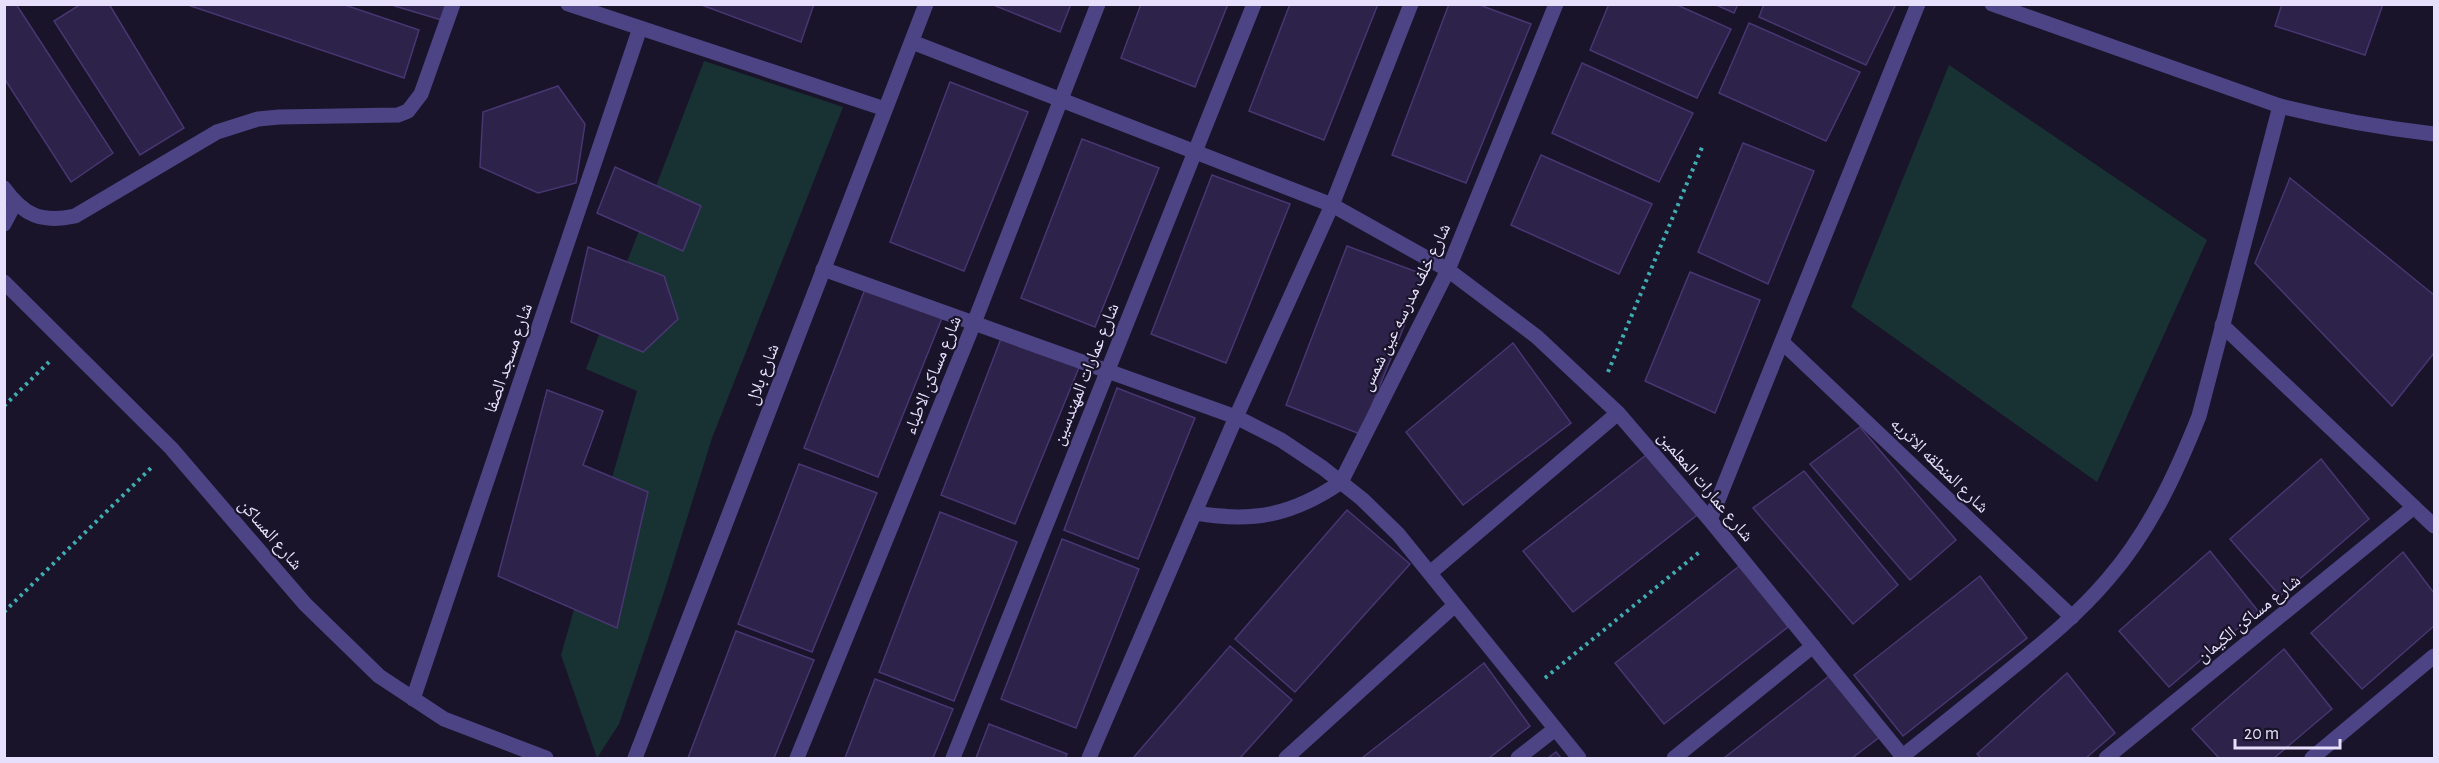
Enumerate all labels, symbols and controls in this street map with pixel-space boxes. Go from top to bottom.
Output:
street label: شارع خلف مدرسه عين شمس [1357,221,1455,395]
street label: شارع مسجد الصفا [482,301,537,416]
street label: شارع عمارات المهندسين [1049,301,1124,448]
street label: شارع مساكن الاطباء [901,314,966,438]
street label: شارع بلال [743,341,784,408]
street label: شارع المنطقه الاثريه [1886,415,1992,518]
street label: شارع عمارات المعلمين [1653,428,1757,546]
street label: شارع المساكن [234,496,306,574]
street label: شارع مساكن الكيمان [2193,571,2305,667]
scale bar [2235,712,2340,750]
text: 20 m [2244,725,2279,743]

